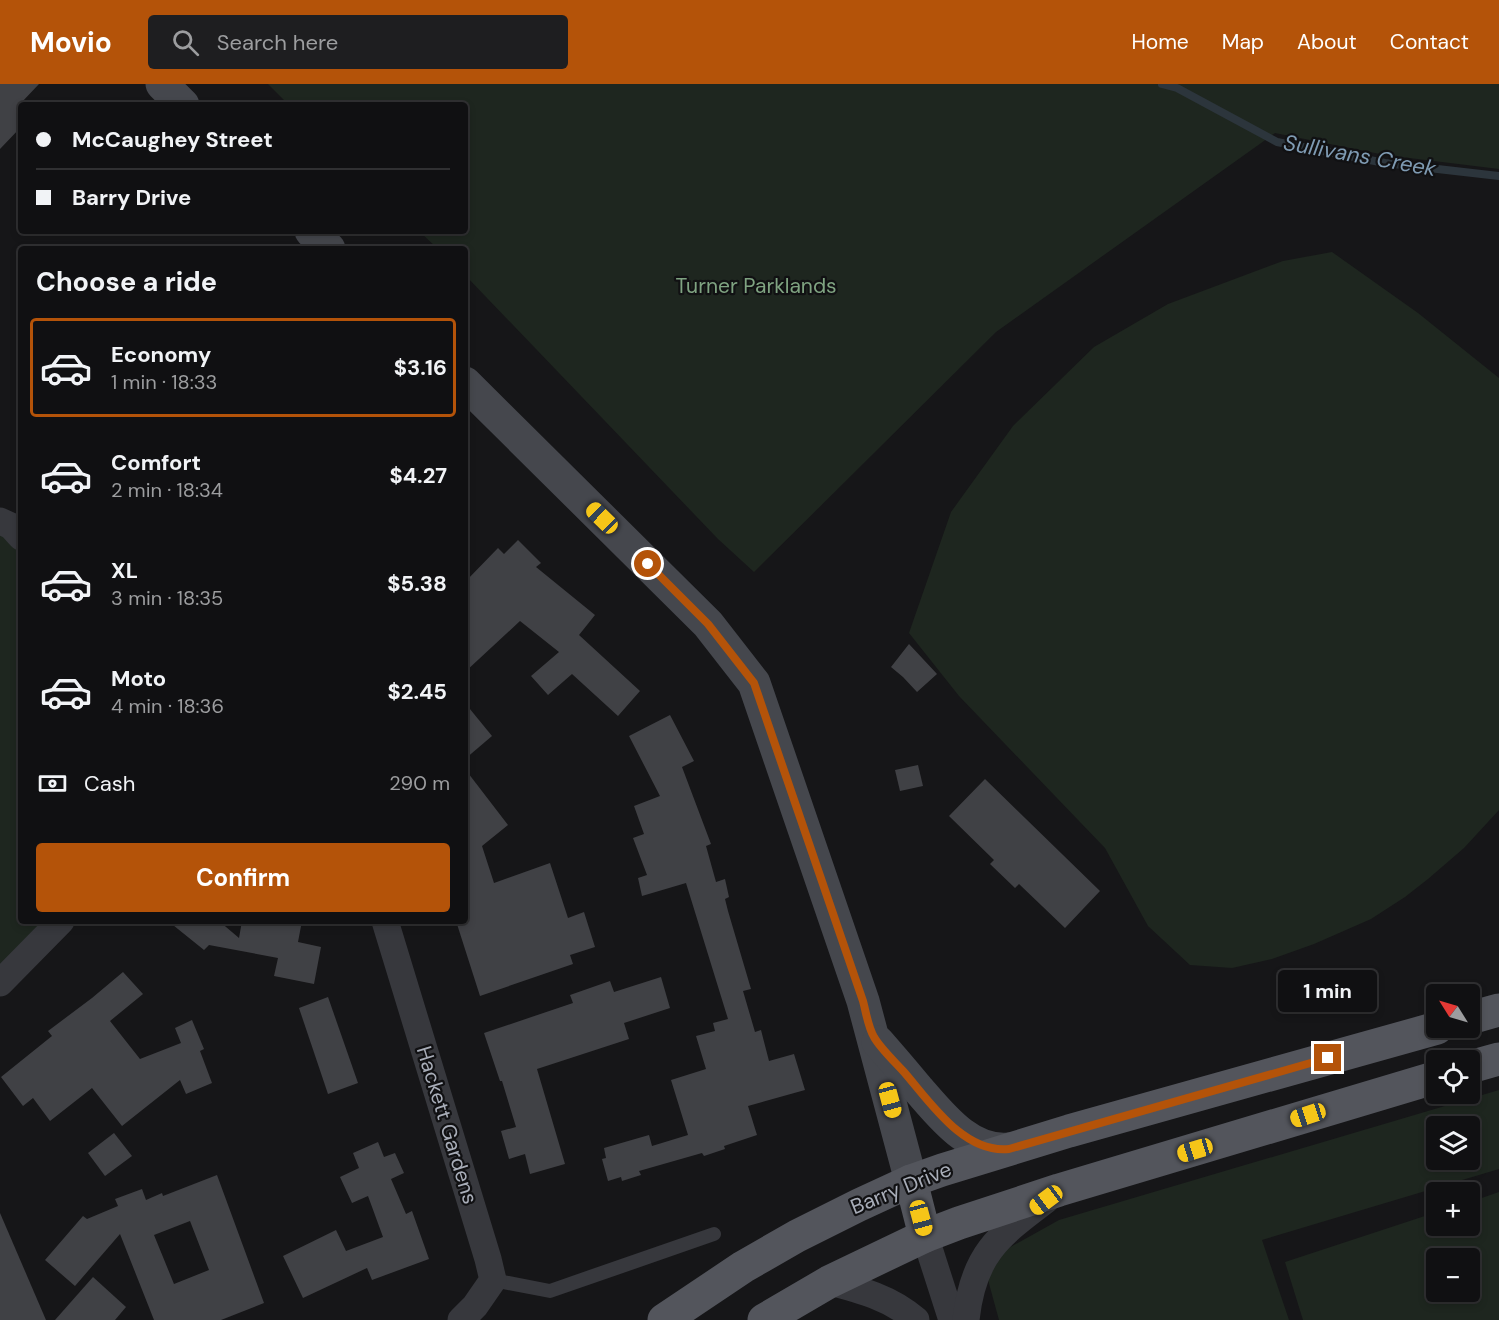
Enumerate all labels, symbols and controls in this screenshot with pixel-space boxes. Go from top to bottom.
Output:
search box [148,15,568,69]
text: Movio [30,24,112,61]
icon: search [169,26,202,59]
text: Search here [217,28,338,57]
text: Home [1131,28,1189,56]
text: Map [1222,28,1264,56]
text: About [1297,28,1357,56]
text: Contact [1390,28,1469,56]
text: McCaughey Street [72,125,273,154]
water label: Sullivans Creek [1281,128,1439,183]
text: Barry Drive [72,183,191,212]
text: Choose a ride [36,264,217,299]
park label: Turner Parklands [675,272,837,300]
text: Economy [111,340,211,369]
icon: car [39,341,93,395]
text: $3.16 [394,353,447,382]
text: 1 min · 18:33 [111,369,217,395]
text: Comfort [111,448,201,477]
icon: car [39,449,93,503]
text: $4.27 [390,461,447,490]
text: 2 min · 18:34 [111,477,223,503]
car [583,499,621,537]
route start [634,550,661,577]
text: XL [111,556,138,585]
icon: car [39,557,93,611]
text: $5.38 [387,569,447,598]
text: 3 min · 18:35 [111,585,223,611]
text: Moto [111,664,166,693]
icon: car [39,665,93,719]
text: $2.45 [387,677,447,706]
text: 4 min · 18:36 [111,693,224,719]
icon: cash [36,767,69,800]
text: Cash [84,769,135,798]
text: 290 m [389,770,450,796]
button: Confirm [36,843,450,912]
callout: 1 min [1278,971,1378,1013]
text: 1 min [1303,978,1352,1004]
north arrow [1426,984,1480,1038]
map controls [1426,984,1480,1302]
street label: Hackett Gardens [410,1043,484,1207]
route end [1314,1044,1341,1071]
button: locate [1426,1050,1480,1104]
car [877,1080,903,1120]
car [1288,1101,1328,1129]
button: layers [1426,1116,1480,1170]
car [1175,1136,1215,1164]
street label: Barry Drive [846,1155,956,1221]
car [1026,1182,1066,1218]
button: + [1426,1182,1480,1236]
car [908,1198,934,1238]
button: − [1426,1248,1480,1302]

